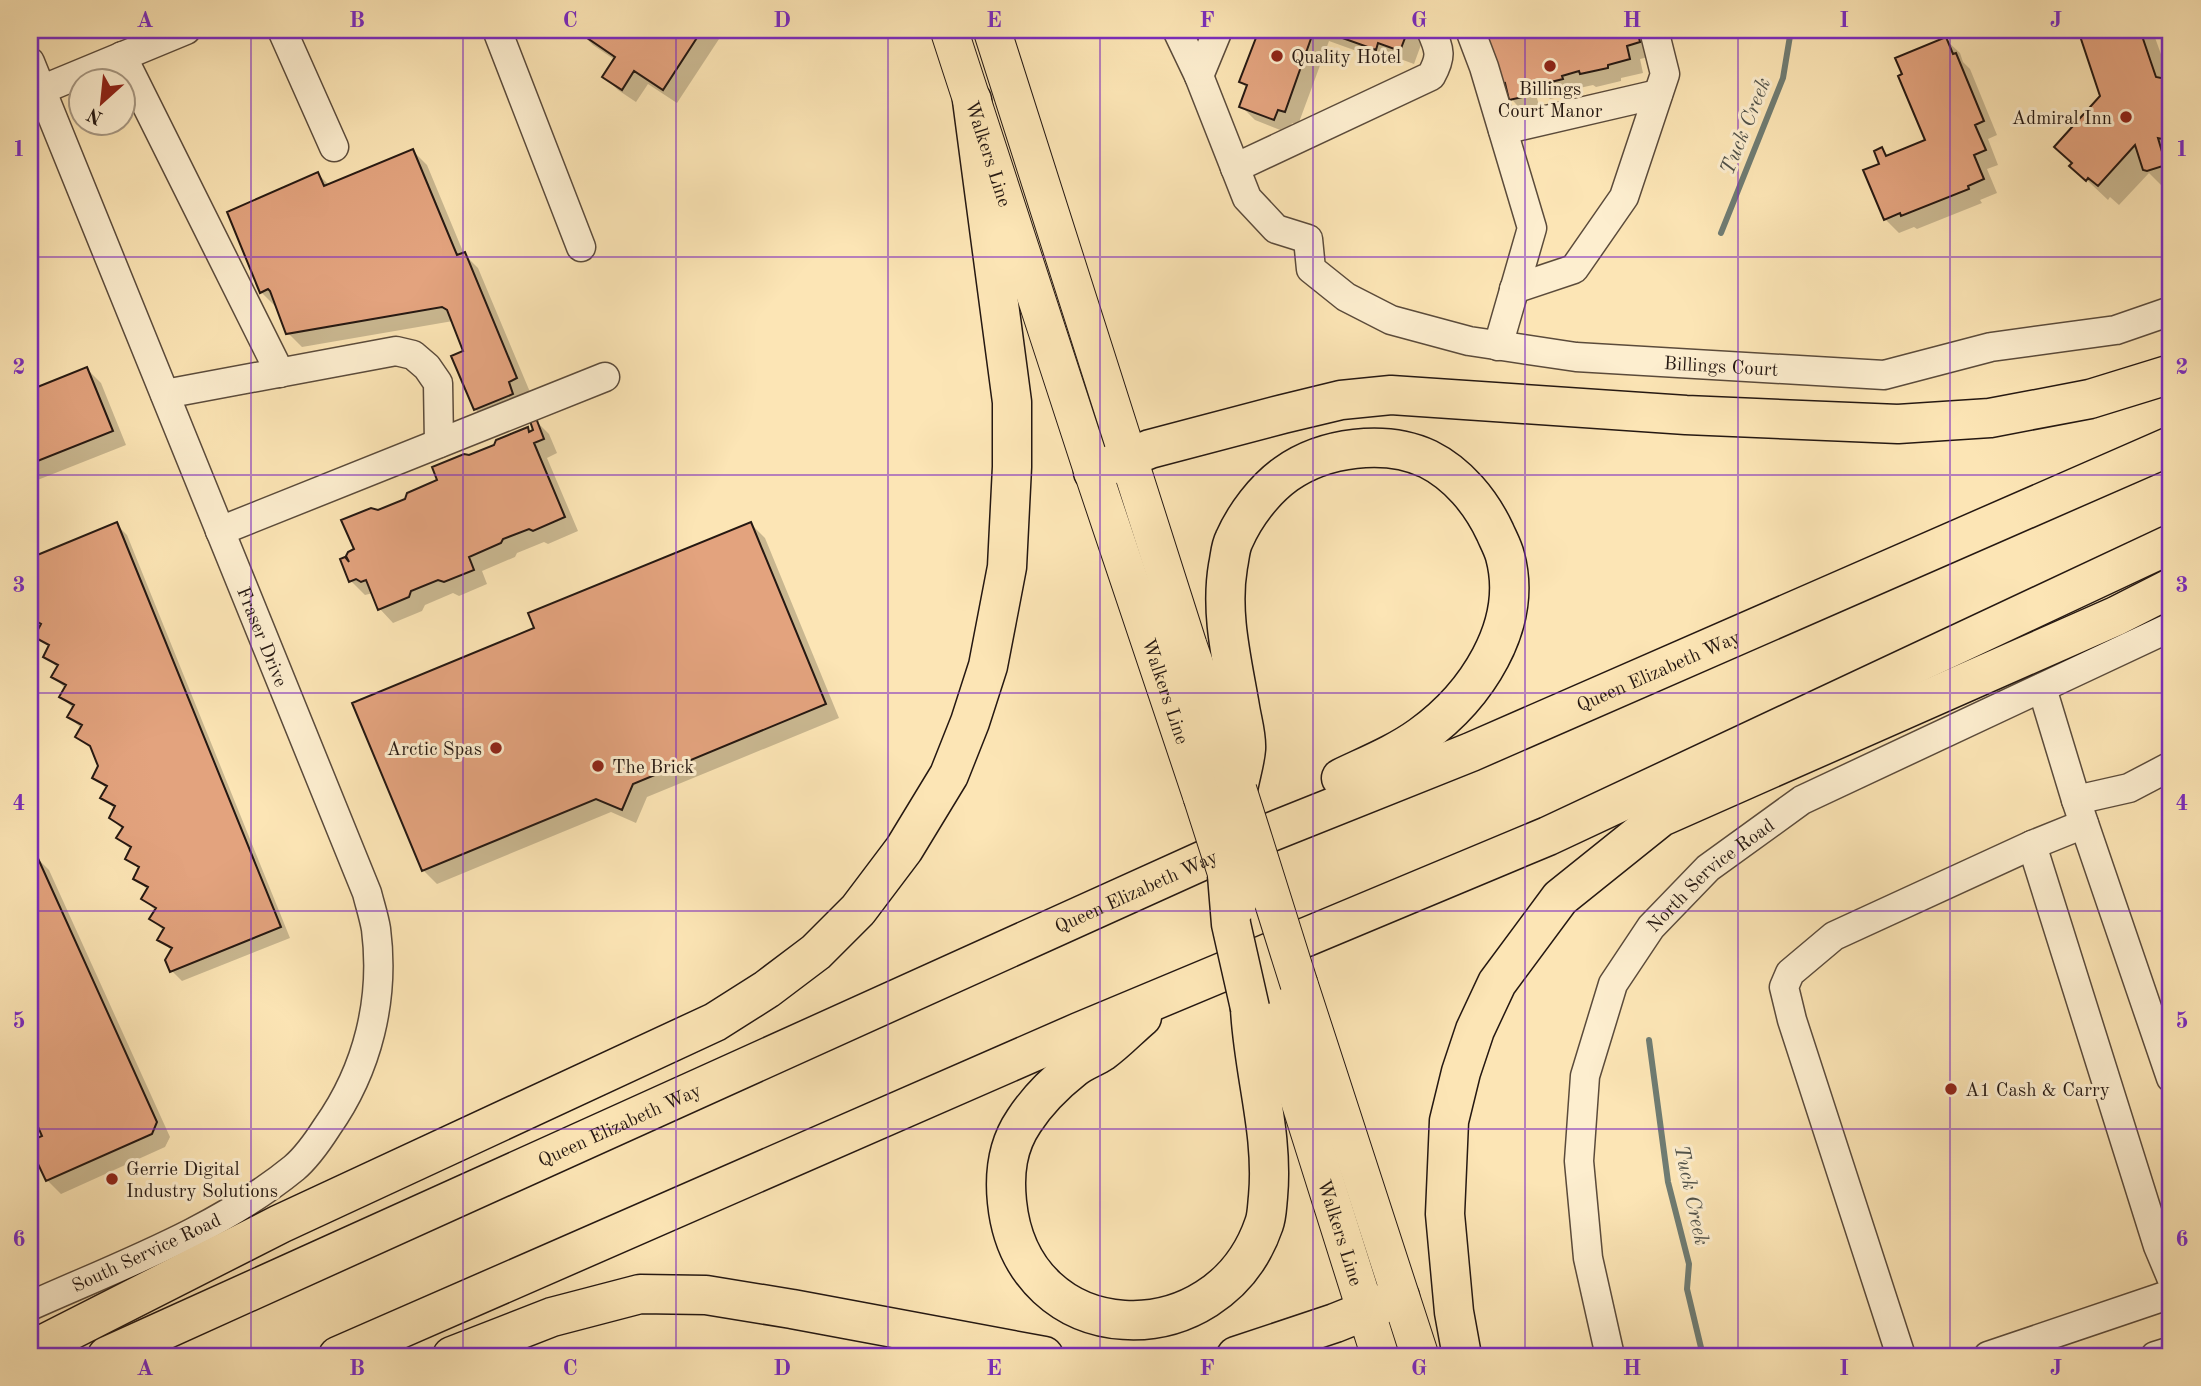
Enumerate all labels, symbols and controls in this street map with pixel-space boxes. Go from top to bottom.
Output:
text: A [136,9,154,32]
text: B [349,9,365,32]
text: C [562,9,578,32]
text: D [773,9,791,32]
text: E [986,9,1002,32]
text: F [1199,9,1215,32]
text: G [1411,9,1427,32]
text: H [1623,9,1641,32]
text: I [1839,9,1849,32]
text: J [2050,9,2062,32]
marker: Quality Hotel [1269,48,1285,64]
place label: Quality Hotel [1291,49,1401,68]
marker: Billings Court Manor [1542,58,1558,74]
north arrow [66,66,136,136]
water label: Tuck Creek [1718,75,1775,178]
place label: Billings Court Manor [1498,81,1603,122]
street label: Walkers Line [961,99,1013,210]
text: N [84,103,106,127]
marker: Admiral Inn [2118,109,2134,125]
place label: Admiral Inn [2012,110,2112,129]
text: 1 [12,138,26,161]
text: 1 [2175,138,2189,161]
street label: Billings Court [1663,355,1779,381]
text: 2 [12,356,26,379]
text: 2 [2175,356,2189,379]
text: 3 [12,574,26,597]
text: 3 [2175,574,2189,597]
street label: Fraser Drive [232,585,289,690]
street label: Queen Elizabeth Way [1574,629,1744,717]
street label: Walkers Line [1138,637,1191,747]
marker: Arctic Spas [488,740,504,756]
place label: Arctic Spas [387,741,482,760]
marker: The Brick [590,758,606,774]
place label: The Brick [612,759,694,778]
text: 4 [12,792,26,815]
text: 4 [2175,792,2189,815]
street label: North Service Road [1645,816,1779,937]
street label: Queen Elizabeth Way [1052,848,1221,938]
text: 5 [12,1010,26,1033]
text: 5 [2175,1010,2189,1033]
marker: A1 Cash & Carry [1943,1081,1959,1097]
street label: Queen Elizabeth Way [536,1082,704,1172]
place label: A1 Cash & Carry [1965,1082,2110,1101]
water label: Tuck Creek [1670,1143,1711,1247]
place label: Gerrie Digital Industry Solutions [126,1161,278,1202]
marker: Gerrie Digital Industry Solutions [104,1171,120,1187]
street label: Walkers Line [1313,1178,1364,1289]
street label: South Service Road [70,1211,224,1297]
text: 6 [12,1228,26,1251]
text: 6 [2175,1228,2189,1251]
text: A [136,1357,154,1380]
text: B [349,1357,365,1380]
text: C [562,1357,578,1380]
text: D [773,1357,791,1380]
text: E [986,1357,1002,1380]
text: F [1199,1357,1215,1380]
text: G [1411,1357,1427,1380]
text: H [1623,1357,1641,1380]
text: I [1839,1357,1849,1380]
text: J [2050,1357,2062,1380]

